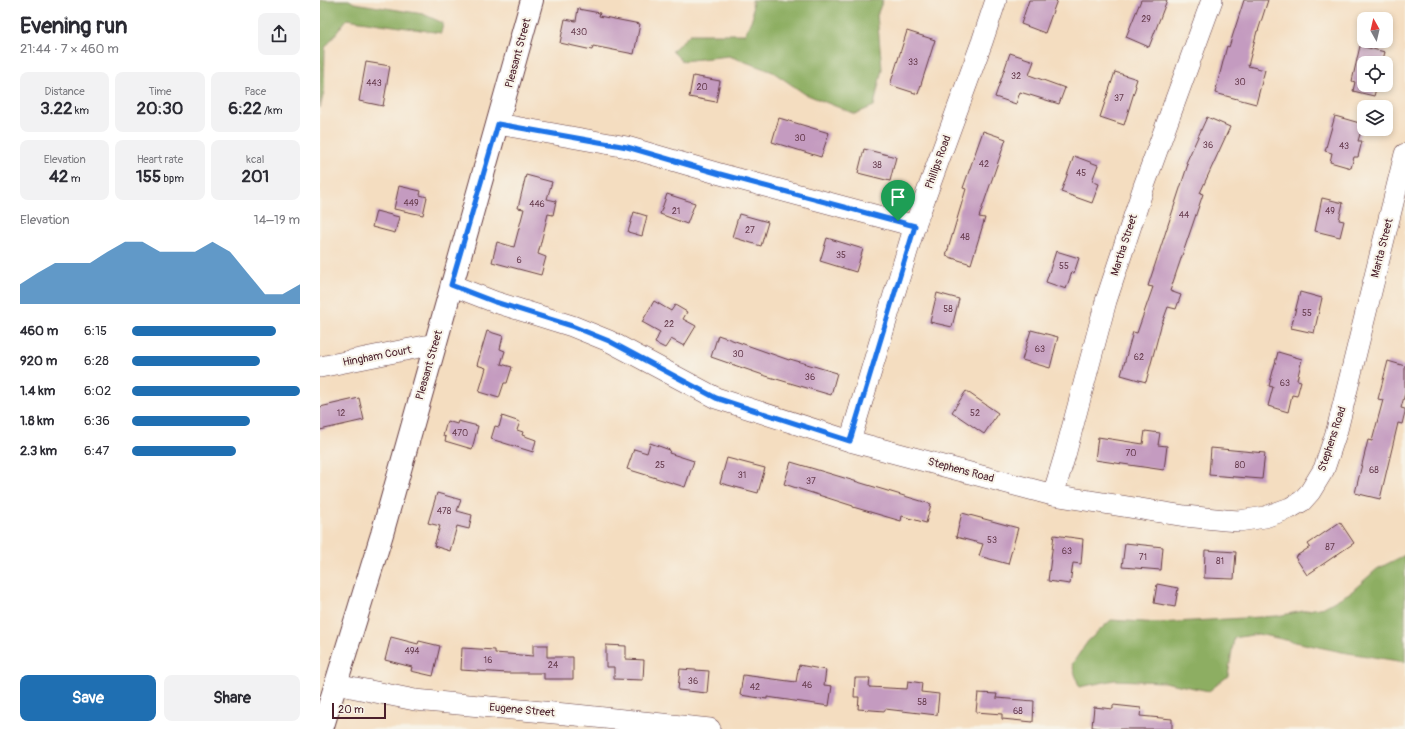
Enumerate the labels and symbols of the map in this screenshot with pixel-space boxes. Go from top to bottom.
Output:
north arrow [1357,12,1393,48]
house number: 29 [1141,14,1151,25]
street label: Pleasant Street [502,16,534,89]
house number: 430 [571,27,587,38]
house number: 33 [908,57,918,68]
house number: 32 [1011,71,1021,82]
house number: 30 [1234,77,1246,88]
house number: 443 [366,78,382,89]
house number: 20 [696,82,708,93]
house number: 37 [1114,93,1124,104]
house number: 30 [794,133,806,144]
street label: Phillips Road [922,134,954,190]
house number: 36 [1203,140,1213,151]
house number: 43 [1339,141,1349,152]
house number: 42 [979,159,989,170]
house number: 38 [872,160,882,171]
house number: 45 [1076,168,1086,179]
pin [881,180,915,221]
house number: 449 [403,198,419,209]
house number: 446 [529,199,545,210]
house number: 21 [672,206,680,217]
house number: 49 [1325,206,1335,217]
house number: 44 [1179,210,1190,221]
street label: Martha Street [1108,212,1140,277]
street label: Marita Street [1368,216,1396,279]
house number: 27 [745,225,755,236]
house number: 48 [960,232,970,243]
house number: 35 [836,250,846,261]
house number: 6 [516,255,522,266]
house number: 55 [1059,261,1069,272]
house number: 58 [943,304,953,315]
house number: 55 [1302,308,1312,319]
house number: 22 [664,319,674,330]
street label: Pleasant Street [413,328,445,401]
street label: Hingham Court [342,343,413,369]
house number: 63 [1035,344,1045,355]
house number: 30 [732,349,744,360]
house number: 62 [1134,352,1144,363]
house number: 36 [805,372,815,383]
house number: 63 [1280,378,1290,389]
street label: Stephens Road [1315,405,1349,473]
house number: 12 [337,408,345,419]
house number: 52 [970,408,980,419]
house number: 470 [452,428,468,439]
house number: 70 [1126,448,1136,459]
street label: Stephens Road [927,455,995,485]
house number: 25 [655,460,665,471]
house number: 80 [1235,460,1245,471]
house number: 68 [1369,465,1379,476]
house number: 31 [738,470,746,481]
house number: 37 [806,476,816,487]
house number: 478 [437,506,452,517]
house number: 53 [987,535,997,546]
house number: 87 [1325,542,1335,553]
house number: 63 [1062,546,1072,557]
house number: 71 [1139,552,1147,563]
house number: 81 [1216,556,1224,567]
house number: 494 [404,646,420,657]
house number: 16 [484,655,492,666]
house number: 24 [548,660,559,671]
house number: 36 [688,676,698,687]
house number: 46 [802,680,812,691]
house number: 42 [750,682,760,693]
house number: 58 [917,697,927,708]
scale bar [332,701,386,720]
street label: Eugene Street [489,701,556,719]
house number: 68 [1013,706,1023,717]

